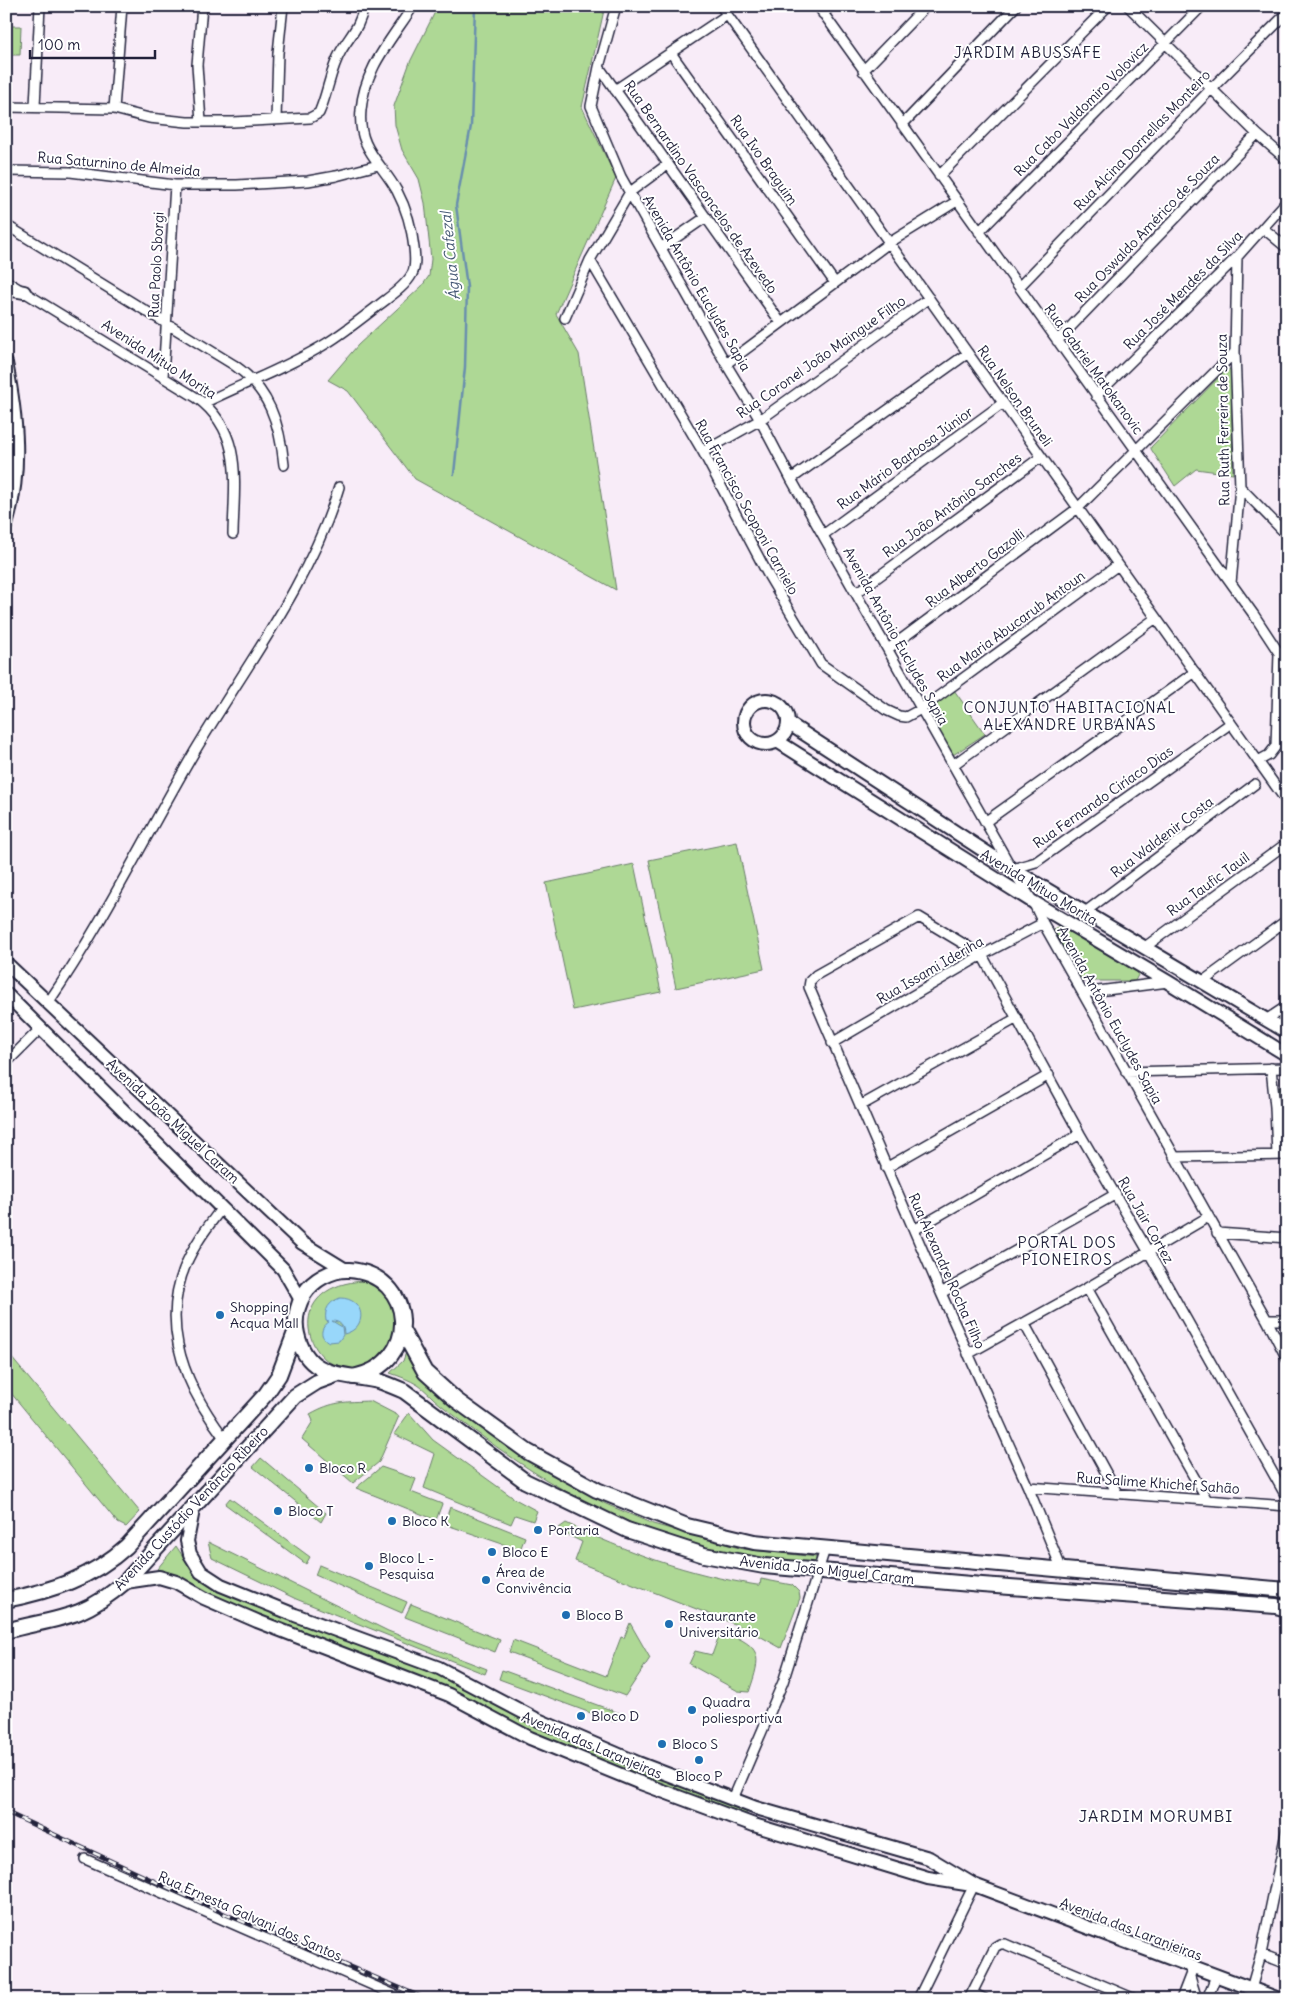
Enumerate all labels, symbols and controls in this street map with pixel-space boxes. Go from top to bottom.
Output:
scale bar [30,28,155,60]
text: 100 m [38,35,80,54]
street label: Rua Cabo Valdomiro Volovicz [1010,38,1152,180]
district label: JARDIM ABUSSAFE [954,43,1102,62]
street label: Rua Alcina Dornellas Monteiro [1070,66,1214,214]
street label: Rua Bernardino Vasconcelos de Azevedo [620,77,782,297]
street label: Rua Ivo Braguim [726,111,802,209]
street label: Rua Saturnino de Almeida [37,148,201,180]
street label: Rua Oswaldo Américo de Souza [1071,150,1223,306]
street label: Avenida Antônio Euclydes Sapia [639,192,755,374]
water label: Água Cafezal [436,208,464,301]
street label: Rua Paolo Sborgi [144,211,168,319]
street label: Rua José Mendes da Silva [1120,227,1246,353]
street label: Rua Coronel João Maingue Filho [733,292,909,422]
street label: Rua Gabriel Matokanovic [1041,300,1147,438]
street label: Avenida Mituo Morita [98,315,220,403]
street label: Rua Ruth Ferreira de Souza [1212,334,1234,506]
street label: Rua Nelson Bruneli [973,342,1057,450]
street label: Rua Mário Barbosa Júnior [833,402,977,513]
street label: Rua Francisco Scoponi Carnielo [691,416,803,598]
street label: Rua João Antônio Sanches [879,449,1025,561]
street label: Rua Alberto Gazolli [922,525,1028,611]
street label: Avenida Antônio Euclydes Sapia [839,544,953,728]
street label: Rua Maria Abucarub Antoun [934,566,1088,686]
district label: CONJUNTO HABITACIONAL ALEXANDRE URBANAS [964,698,1176,734]
street label: Rua Fernando Ciríaco Dias [1029,742,1177,852]
street label: Rua Waldenir Costa [1107,793,1217,881]
street label: Avenida Mituo Morita [977,845,1101,929]
street label: Rua Taufic Tauil [1163,848,1253,920]
street label: Avenida Antônio Euclydes Sapia [1053,923,1167,1107]
street label: Rua Issami Ideriha [873,932,987,1008]
street label: Avenida João Miguel Caram [103,1055,243,1187]
street label: Rua Jair Cortez [1114,1174,1178,1267]
street label: Rua Alexandre Rocha Filho [905,1190,990,1352]
district label: PORTAL DOS PIONEIROS [1018,1233,1117,1269]
place label: Shopping Acqua Mall [230,1298,299,1332]
marker: Shopping Acqua Mall [214,1309,226,1321]
street label: Avenida Custódio Venâncio Ribeiro [110,1422,272,1594]
place label: Bloco R [319,1459,366,1477]
marker: Bloco R [303,1462,315,1474]
street label: Rua Salime Khichef Sahão [1076,1468,1240,1498]
place label: Bloco T [288,1502,334,1520]
marker: Bloco T [272,1505,284,1517]
place label: Bloco K [402,1512,449,1530]
marker: Bloco K [386,1515,398,1527]
place label: Portaria [548,1521,599,1539]
marker: Portaria [532,1524,544,1536]
place label: Bloco E [502,1543,549,1561]
marker: Bloco E [486,1546,498,1558]
place label: Bloco L - Pesquisa [379,1549,434,1583]
street label: Avenida João Miguel Caram [739,1552,915,1588]
marker: Bloco L - Pesquisa [363,1560,375,1572]
place label: Área de Convivência [496,1563,572,1597]
marker: Área de Convivência [480,1574,492,1586]
place label: Bloco B [576,1606,624,1624]
place label: Restaurante Universitário [679,1607,759,1641]
marker: Bloco B [560,1609,572,1621]
marker: Restaurante Universitário [663,1618,675,1630]
place label: Quadra poliesportiva [702,1693,782,1727]
marker: Quadra poliesportiva [686,1704,698,1716]
street label: Avenida das Laranjeiras [519,1707,665,1783]
place label: Bloco D [591,1707,639,1725]
marker: Bloco D [575,1710,587,1722]
place label: Bloco S [672,1735,718,1753]
marker: Bloco S [656,1738,668,1750]
marker: Bloco P [693,1754,705,1766]
place label: Bloco P [676,1767,722,1785]
district label: JARDIM MORUMBI [1079,1806,1233,1826]
street label: Rua Ernesta Galvani dos Santos [155,1867,345,1965]
street label: Avenida das Laranjeiras [1057,1894,1205,1964]

